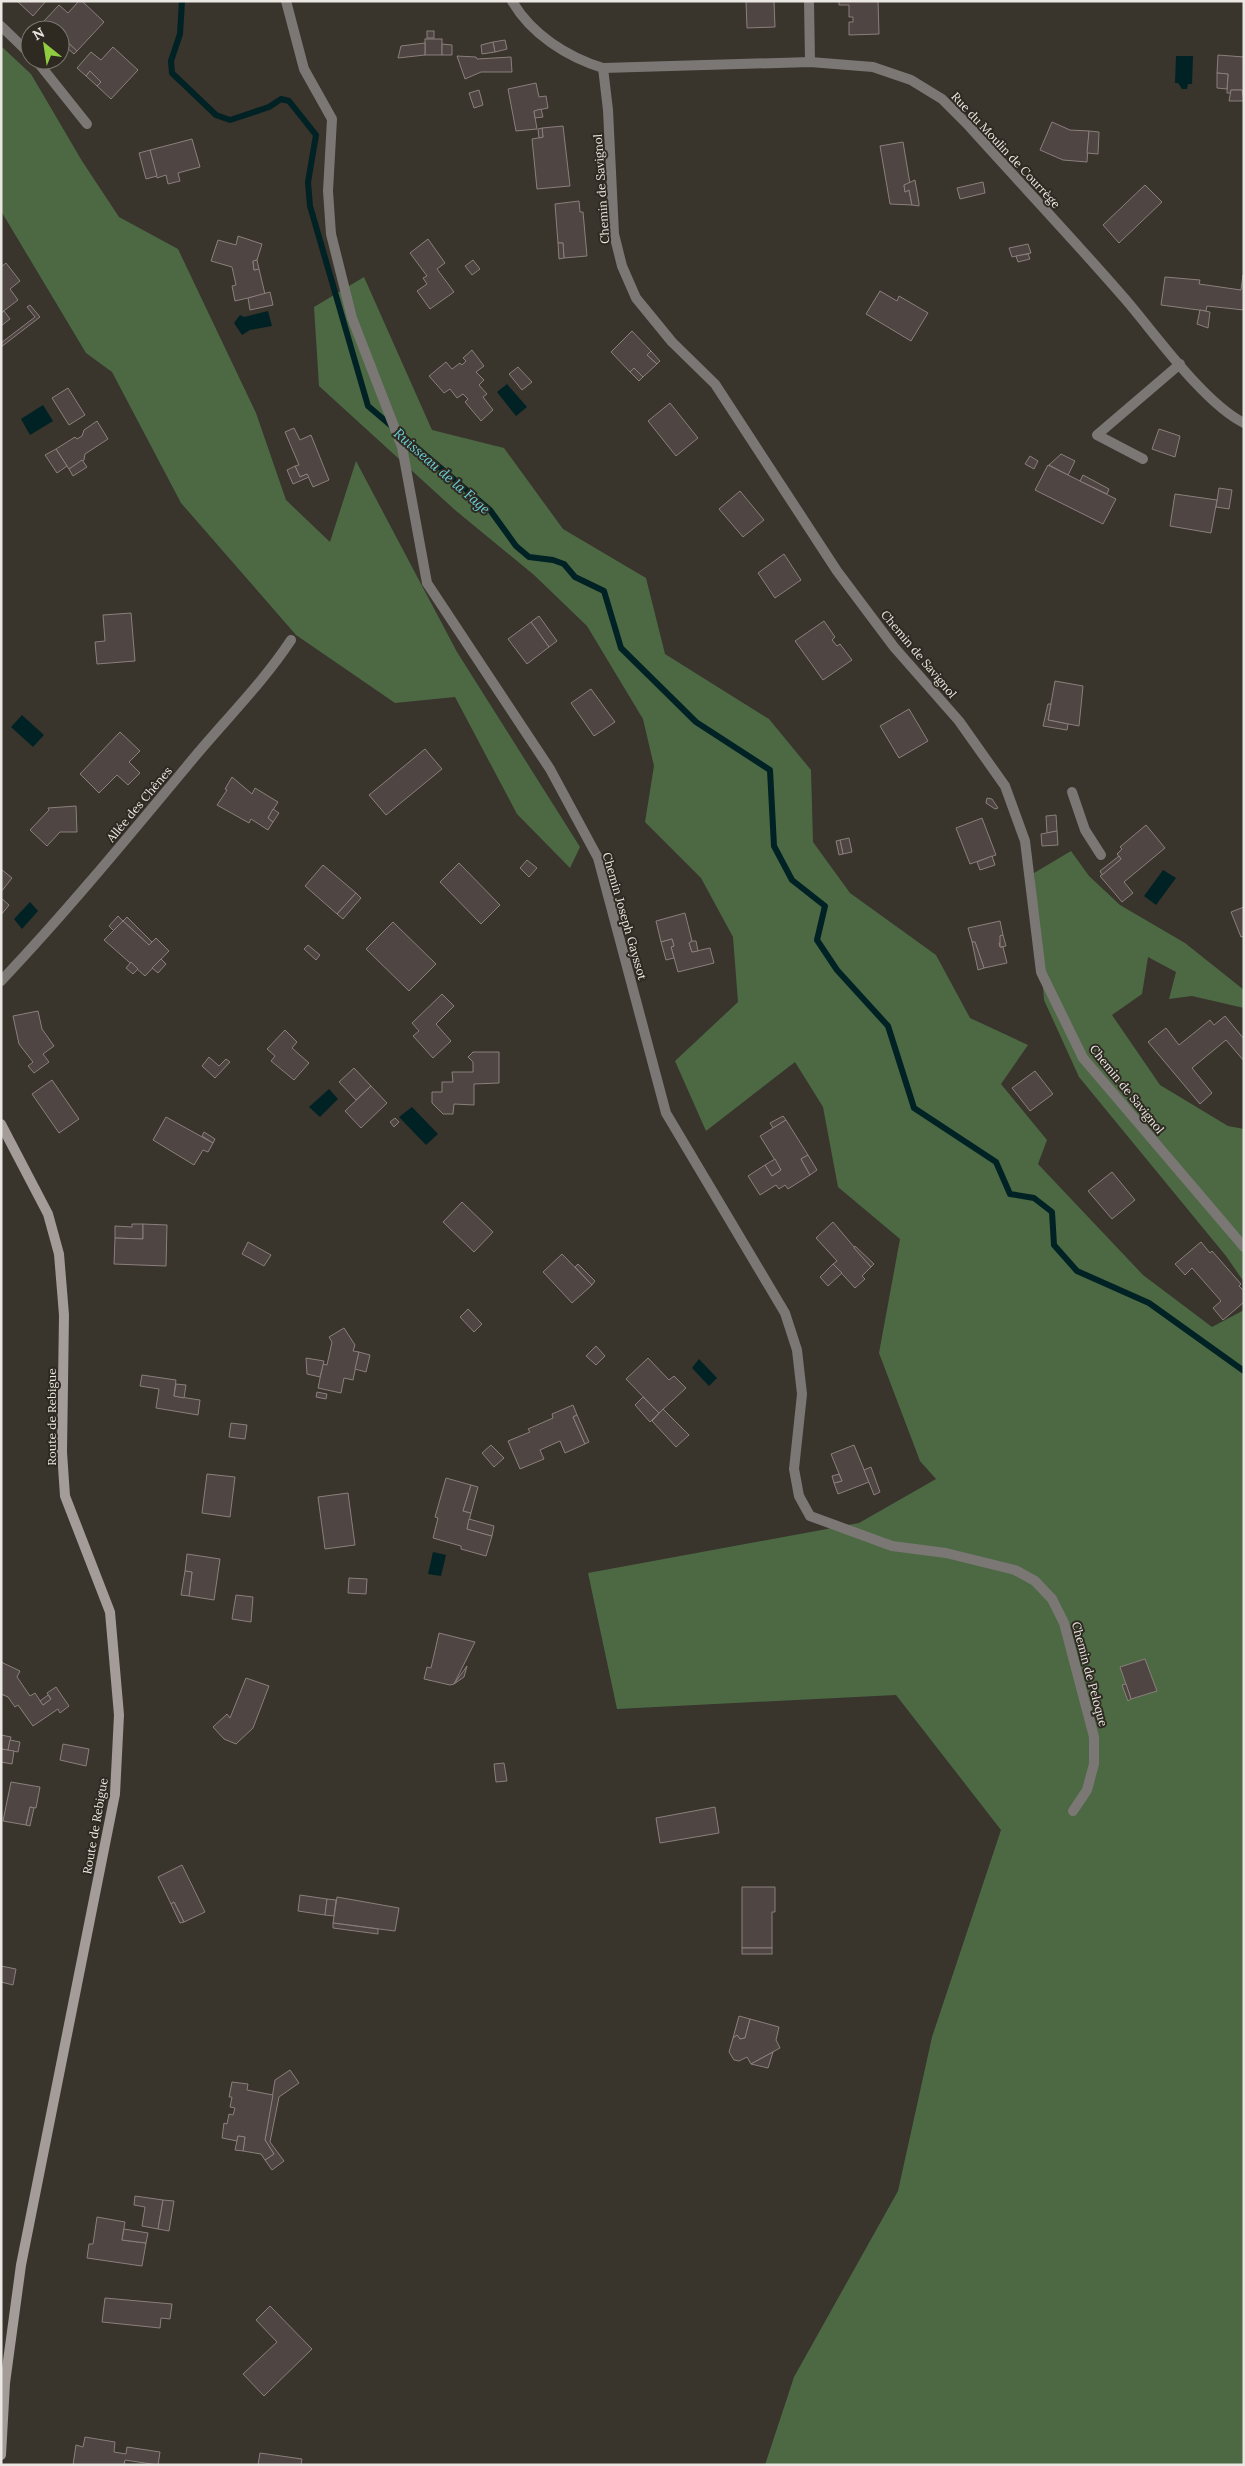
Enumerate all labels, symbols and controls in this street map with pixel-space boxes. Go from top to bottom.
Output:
north arrow [20,20,70,70]
text: N [29,23,48,44]
street label: Rue du Moulin de Courrège [948,89,1064,212]
street label: Chemin de Savignol [590,134,612,244]
water label: Ruisseau de la Fage [390,424,494,518]
street label: Chemin de Savignol [878,607,960,701]
street label: Allée des Chênes [102,763,175,846]
street label: Chemin Joseph Gayssot [600,851,650,982]
street label: Chemin de Savignol [1087,1042,1167,1136]
street label: Route de Rebigue [44,1368,59,1466]
street label: Chemin de Peloque [1069,1620,1111,1729]
street label: Route de Rebigue [79,1776,111,1875]

